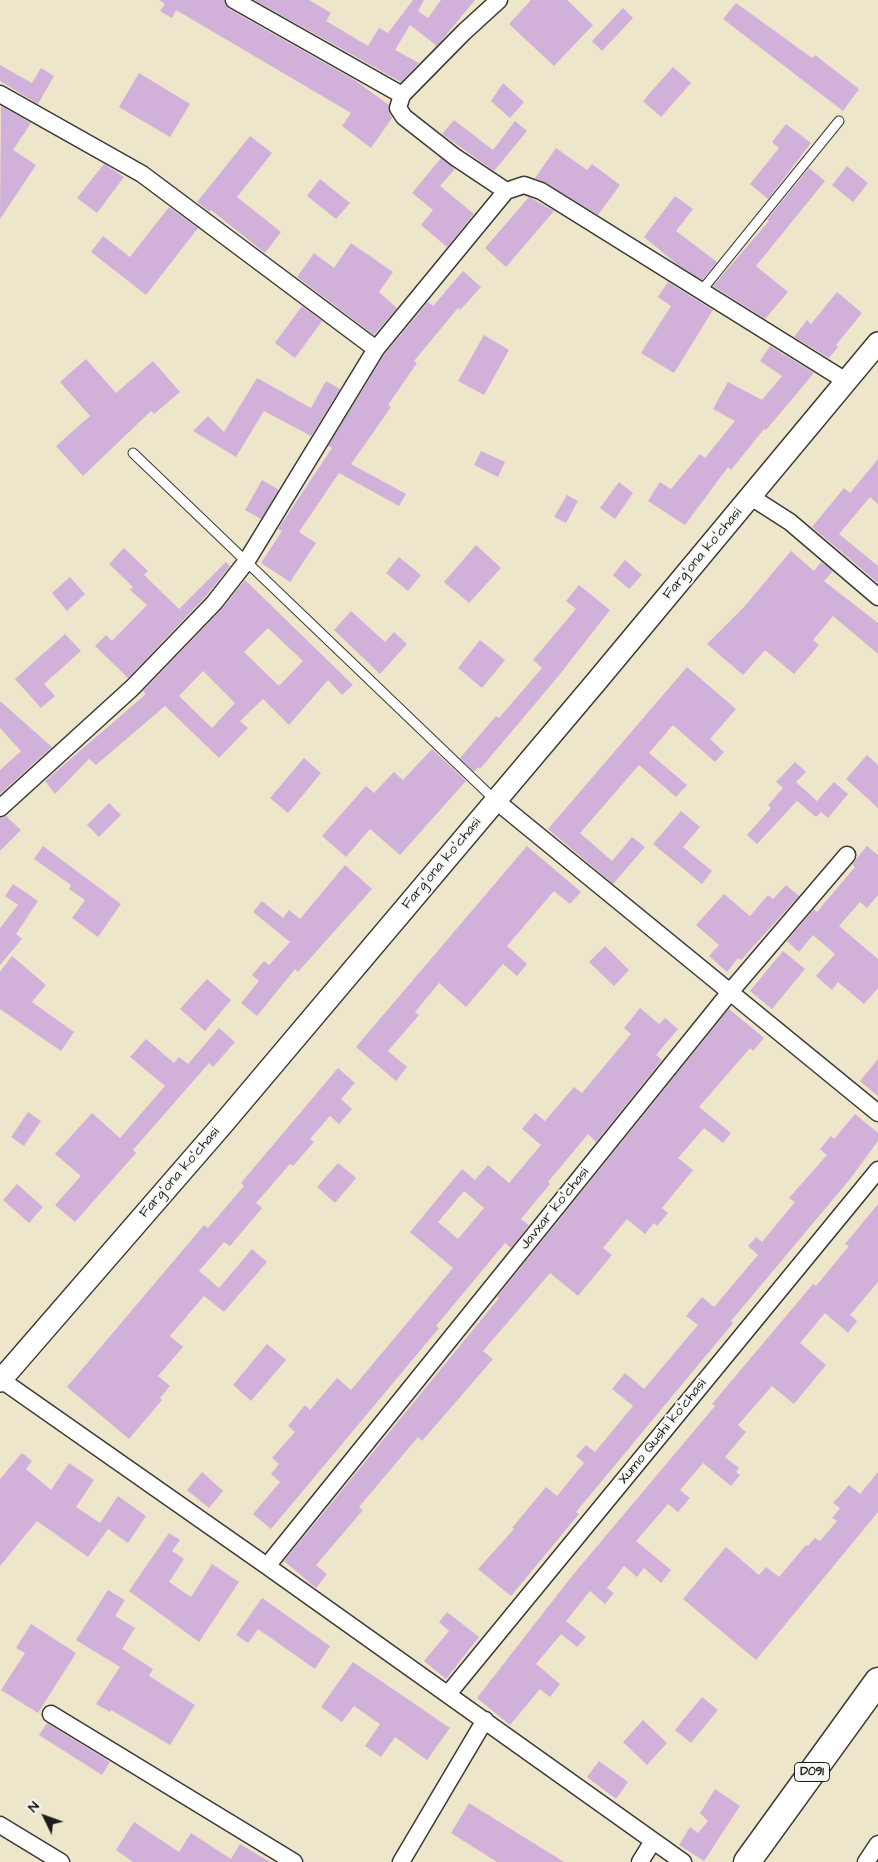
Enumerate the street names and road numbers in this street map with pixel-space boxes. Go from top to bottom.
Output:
street label: Fargʻona koʻchasi [660,505,746,603]
street label: Fargʻona koʻchasi [399,815,485,913]
street label: Fargʻona koʻchasi [136,1124,224,1222]
street label: Javxar koʻchasi [517,1165,593,1253]
street label: Xumo Qushi koʻchasi [615,1376,711,1488]
road number: D091 [794,1762,830,1781]

